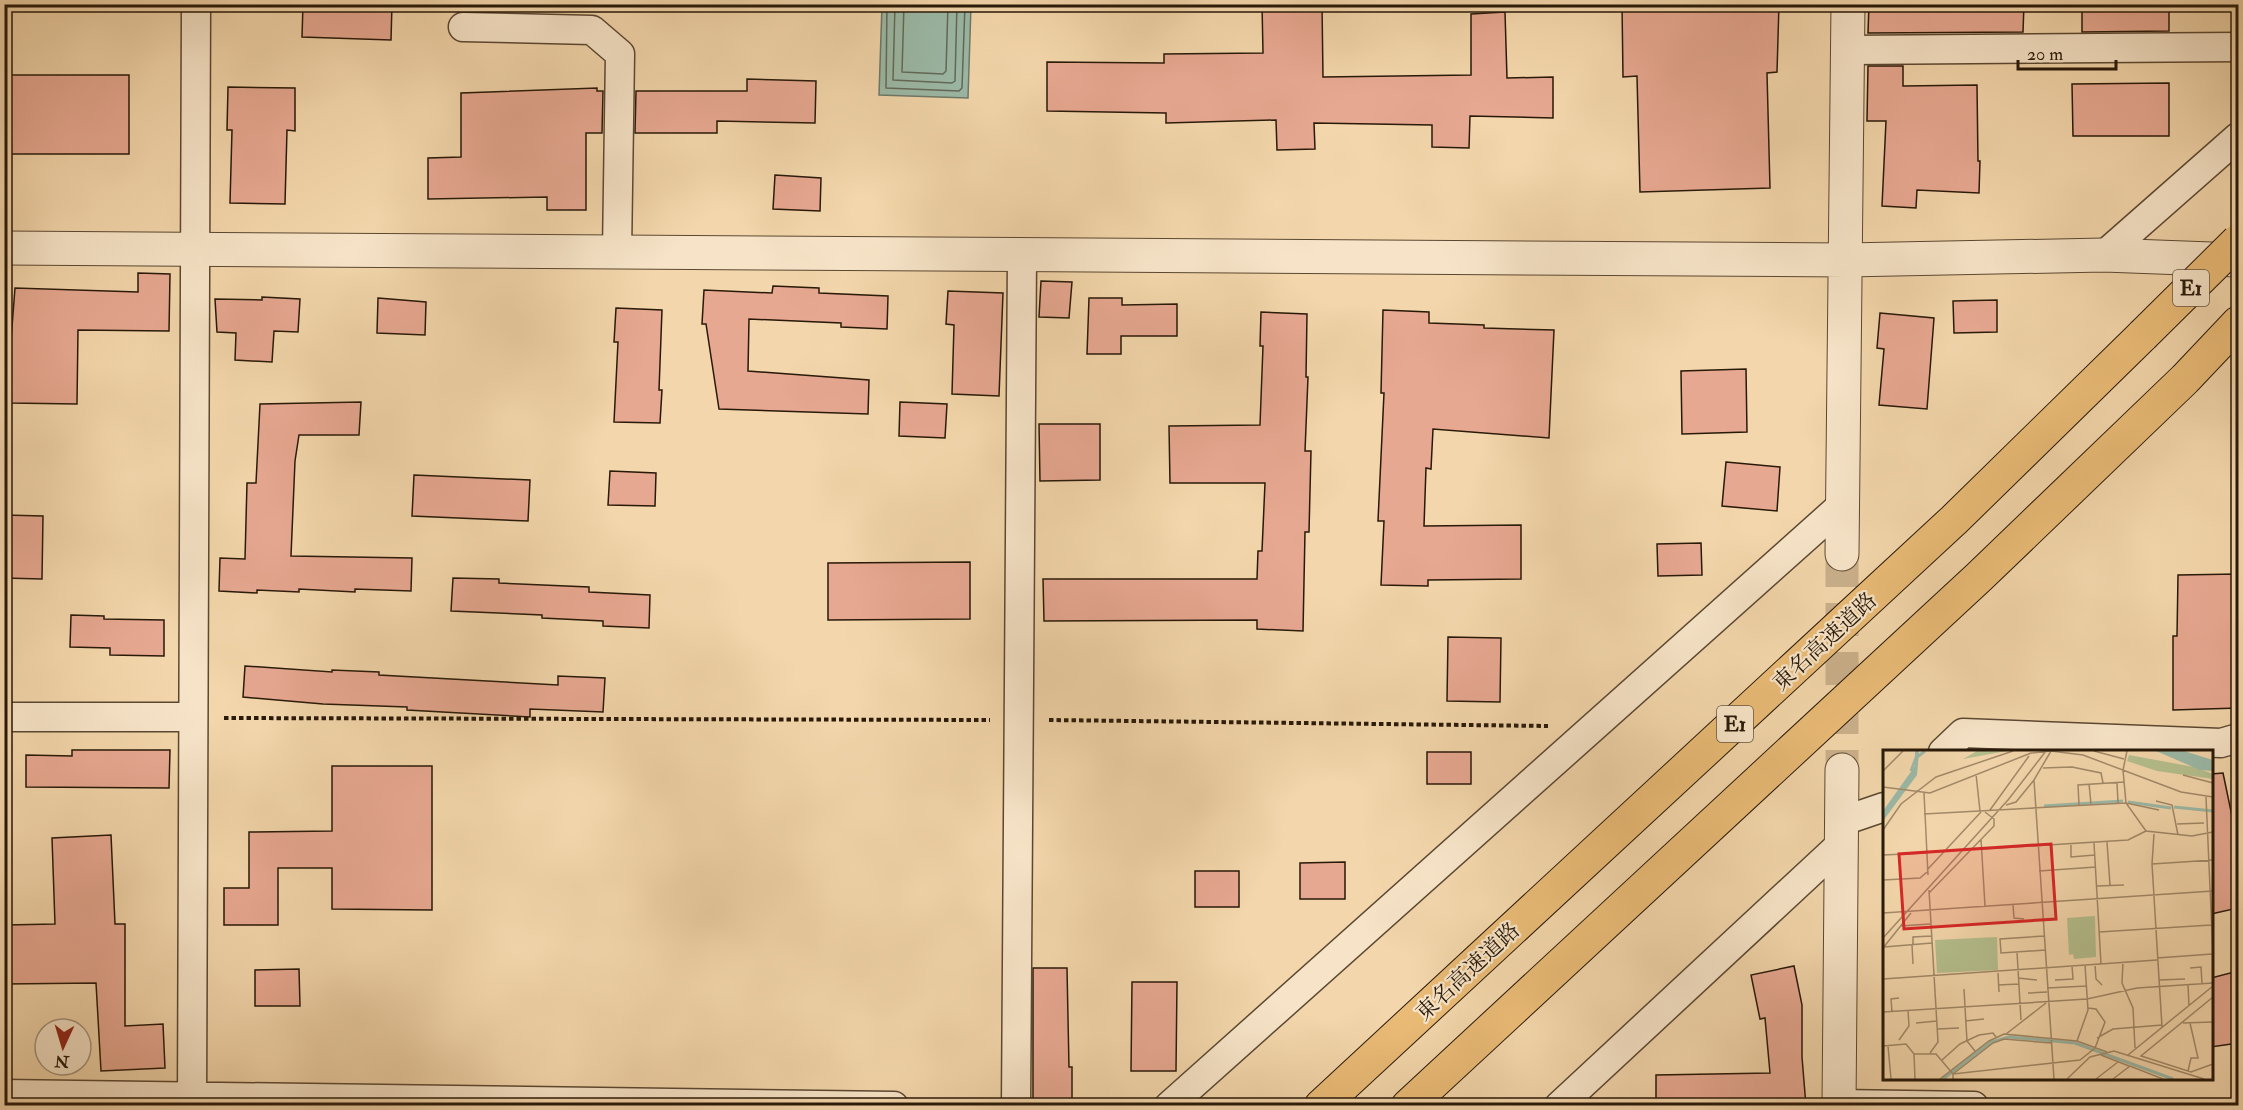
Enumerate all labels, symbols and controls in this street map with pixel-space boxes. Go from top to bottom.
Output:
scale bar [2018,33,2116,71]
text: 20 m [2027,43,2063,66]
road number: E1 [2173,270,2209,306]
street label: 東名高速道路 [1767,586,1883,697]
road number: E1 [1717,706,1753,742]
inset map [1883,750,2213,1080]
street label: 東名高速道路 [1410,916,1526,1027]
north arrow [33,1017,93,1077]
text: N [54,1050,71,1072]

